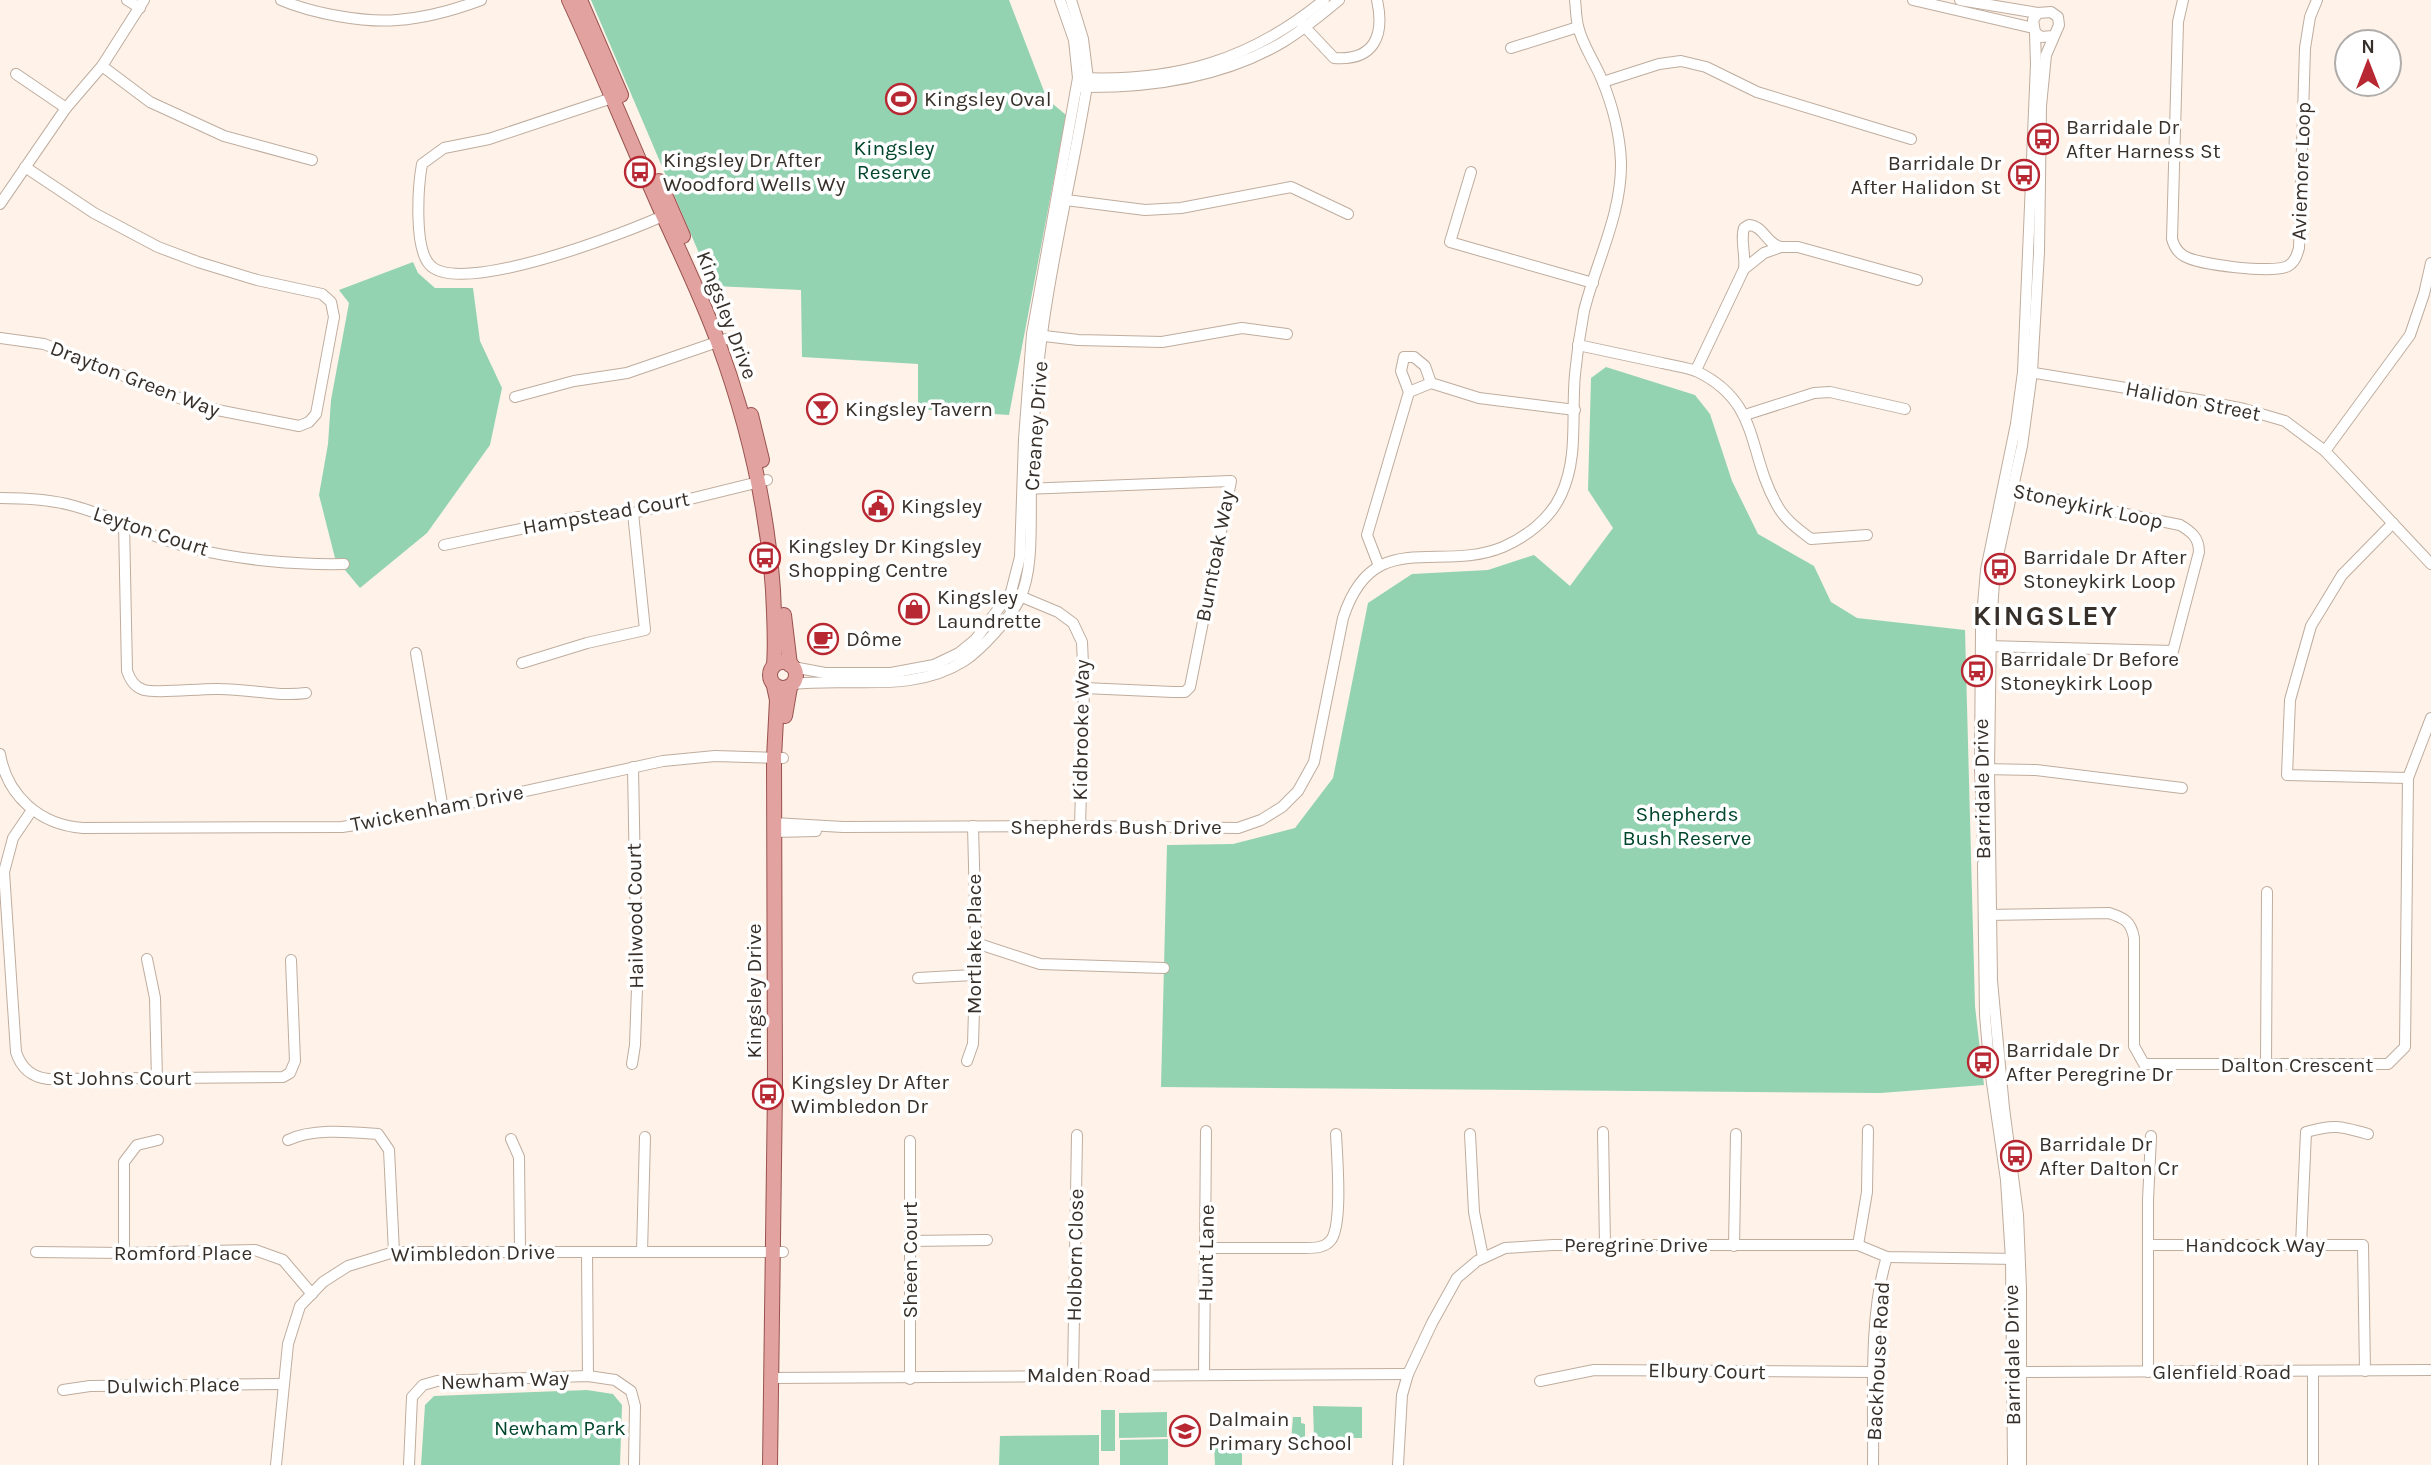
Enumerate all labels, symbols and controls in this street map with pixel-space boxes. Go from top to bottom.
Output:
north arrow [2333,28,2403,98]
text: N [2361,36,2375,58]
sports icon: Kingsley Oval [884,82,918,116]
place label: Kingsley Oval [924,87,1052,111]
street label: Aviemore Loop [2287,101,2315,241]
place label: Barridale Dr After Harness St [2066,115,2221,163]
bus stop icon: Barridale Dr After Harness St [2026,122,2060,156]
park label: Kingsley Reserve [853,136,935,184]
place label: Kingsley Dr After Woodford Wells Wy [663,148,846,196]
place label: Barridale Dr After Halidon St [1851,151,2001,199]
bus stop icon: Kingsley Dr After Woodford Wells Wy [623,155,657,189]
bus stop icon: Barridale Dr After Halidon St [2007,158,2041,192]
street label: Kingsley Drive [692,248,762,382]
street label: Drayton Green Way [47,336,223,422]
street label: Creaney Drive [1019,360,1053,492]
street label: Halidon Street [2123,376,2263,426]
bar icon: Kingsley Tavern [805,392,839,426]
place label: Kingsley Tavern [845,397,993,421]
street label: Stoneykirk Loop [2011,478,2165,534]
street label: Hampstead Court [521,487,691,539]
street label: Burntoak Way [1191,488,1240,624]
public building icon: Kingsley [861,489,895,523]
place label: Kingsley [901,494,982,518]
street label: Leyton Court [90,501,212,561]
place label: Kingsley Dr Kingsley Shopping Centre [788,534,982,582]
bus stop icon: Kingsley Dr Kingsley Shopping Centre [748,541,782,575]
place label: Barridale Dr After Stoneykirk Loop [2023,545,2187,593]
bus stop icon: Barridale Dr After Stoneykirk Loop [1983,552,2017,586]
place label: Kingsley Laundrette [937,585,1041,633]
shop icon: Kingsley Laundrette [897,592,931,626]
district label: KINGSLEY [1973,599,2119,632]
cafe icon: Dôme [806,622,840,656]
place label: Dôme [846,627,902,651]
place label: Barridale Dr Before Stoneykirk Loop [2000,647,2179,695]
bus stop icon: Barridale Dr Before Stoneykirk Loop [1960,654,1994,688]
street label: Kidbrooke Way [1068,659,1094,801]
street label: Barridale Drive [1969,718,1995,860]
street label: Twickenham Drive [349,779,525,837]
park label: Shepherds Bush Reserve [1623,802,1751,850]
street label: Shepherds Bush Drive [1010,815,1222,839]
street label: Hailwood Court [622,843,648,989]
street label: Mortlake Place [962,874,986,1014]
street label: Kingsley Drive [742,923,766,1059]
place label: Barridale Dr After Peregrine Dr [2006,1038,2173,1086]
bus stop icon: Barridale Dr After Peregrine Dr [1966,1045,2000,1079]
street label: Dalton Crescent [2221,1053,2374,1077]
street label: St Johns Court [52,1066,192,1090]
place label: Kingsley Dr After Wimbledon Dr [791,1070,949,1118]
bus stop icon: Kingsley Dr After Wimbledon Dr [751,1077,785,1111]
place label: Barridale Dr After Dalton Cr [2039,1132,2178,1180]
bus stop icon: Barridale Dr After Dalton Cr [1999,1139,2033,1173]
street label: Holborn Close [1062,1188,1088,1322]
street label: Sheen Court [898,1201,922,1319]
street label: Hunt Lane [1193,1204,1219,1302]
street label: Peregrine Drive [1564,1233,1708,1257]
street label: Handcock Way [2185,1233,2325,1257]
street label: Wimbledon Drive [391,1240,555,1266]
street label: Romford Place [114,1241,252,1265]
street label: Backhouse Road [1862,1281,1894,1441]
street label: Barridale Drive [1999,1284,2025,1426]
street label: Elbury Court [1648,1358,1766,1384]
street label: Glenfield Road [2153,1360,2291,1384]
street label: Malden Road [1027,1363,1151,1387]
street label: Newham Way [440,1366,570,1394]
street label: Dulwich Place [106,1372,240,1398]
place label: Dalmain Primary School [1208,1407,1352,1455]
school or university icon: Dalmain Primary School [1168,1414,1202,1448]
park label: Newham Park [494,1416,626,1440]

